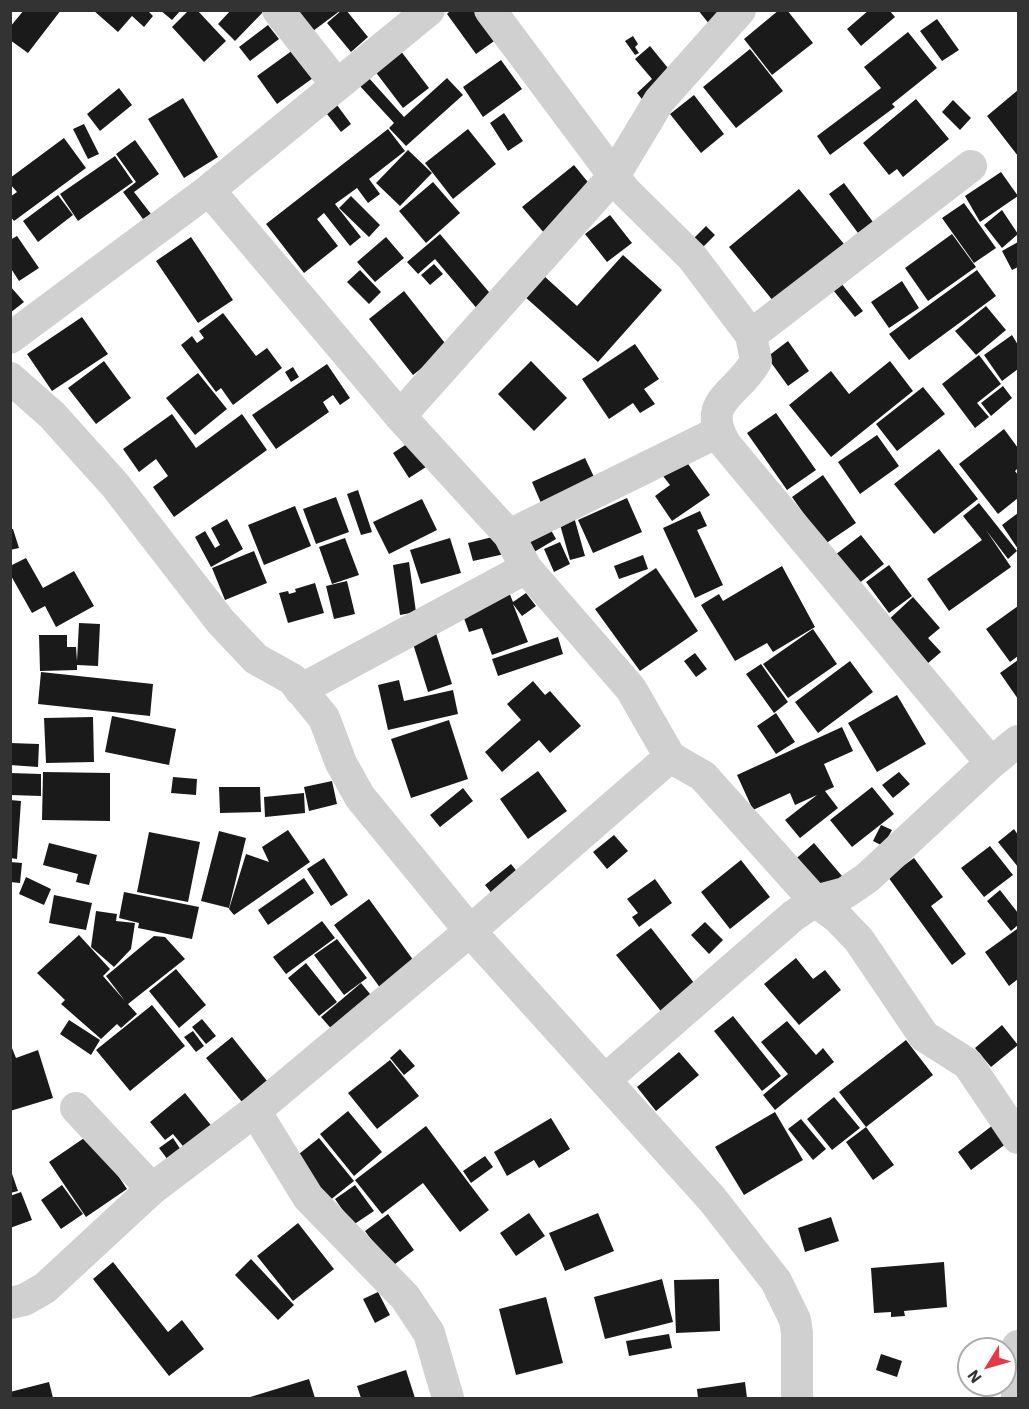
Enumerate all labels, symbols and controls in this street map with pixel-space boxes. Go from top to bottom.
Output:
north arrow [957,1337,1017,1397]
text: N [963,1366,986,1387]

